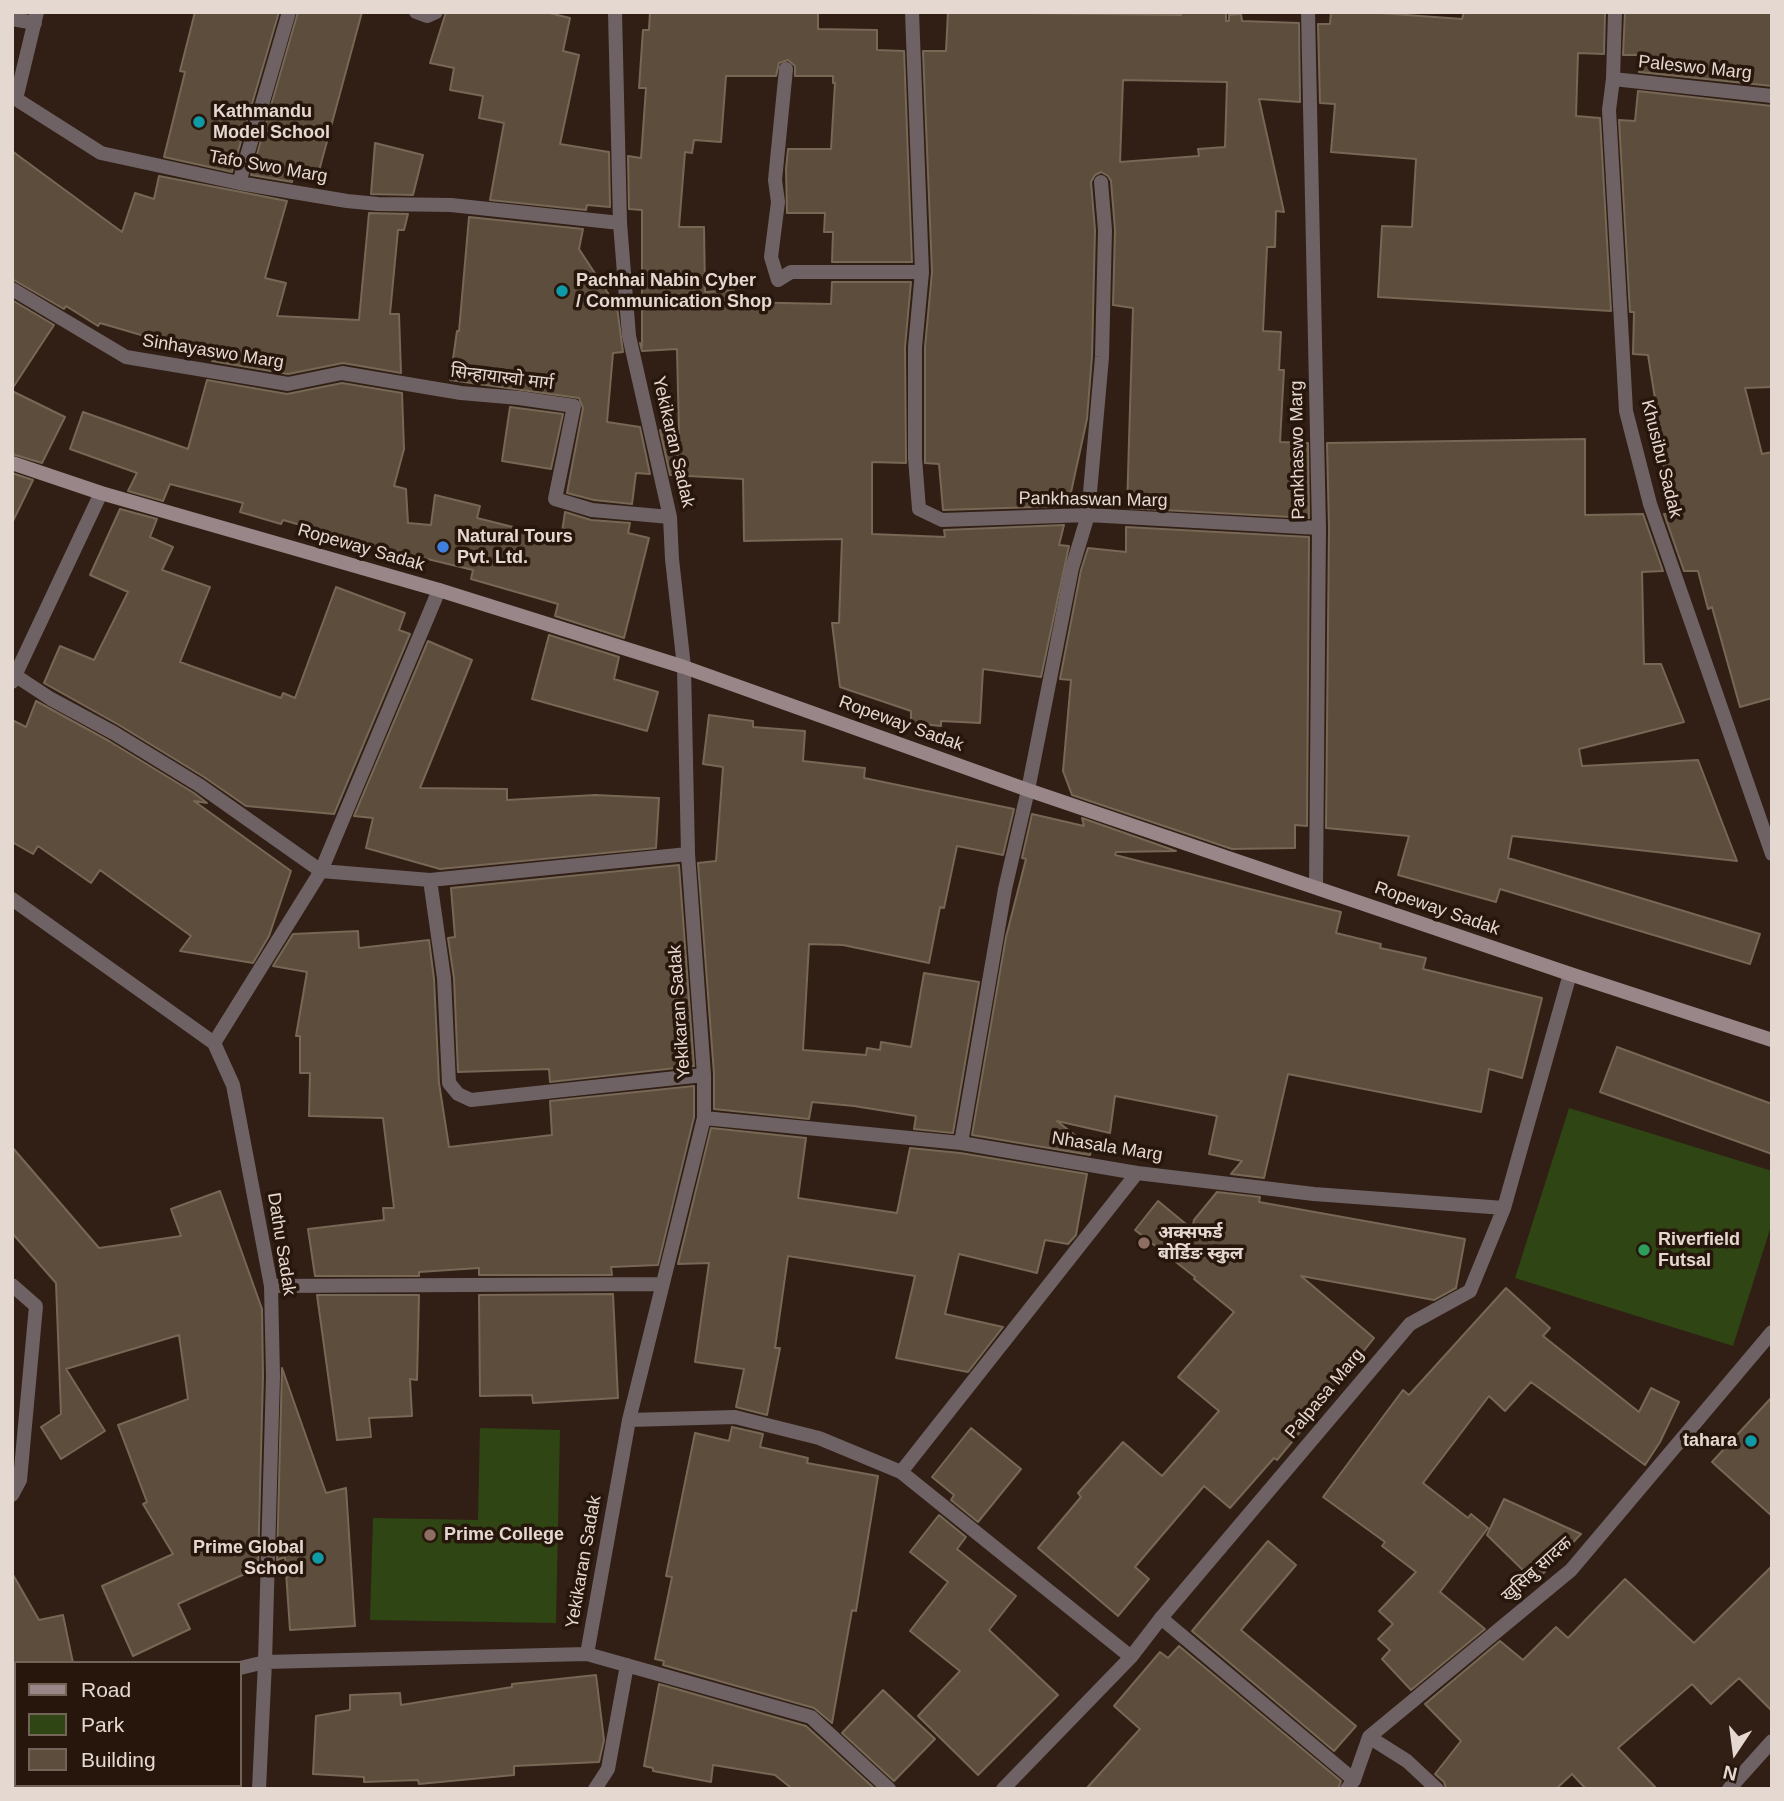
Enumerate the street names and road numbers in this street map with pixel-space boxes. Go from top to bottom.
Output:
street label: Paleswo Marg [1637,51,1753,85]
street label: Tafo Swo Marg [207,146,329,188]
street label: Sinhayaswo Marg [141,330,285,374]
street label: सिन्हायास्वो मार्ग [449,361,555,395]
street label: Yekikaran Sadak [647,374,699,510]
street label: Pankhaswo Marg [1286,380,1310,520]
street label: Khusibu Sadak [1636,398,1686,520]
street label: Pankhaswan Marg [1018,488,1168,512]
street label: Ropeway Sadak [295,520,427,576]
street label: Ropeway Sadak [836,691,966,757]
street label: Ropeway Sadak [1372,877,1502,941]
street label: Yekikaran Sadak [665,944,695,1080]
street label: Nhasala Marg [1050,1128,1164,1166]
street label: Dathu Sadak [262,1191,300,1297]
street label: Palpasa Marg [1281,1345,1369,1443]
street label: Yekikaran Sadak [562,1494,606,1630]
street label: खुसिबु सादक [1497,1533,1577,1607]

